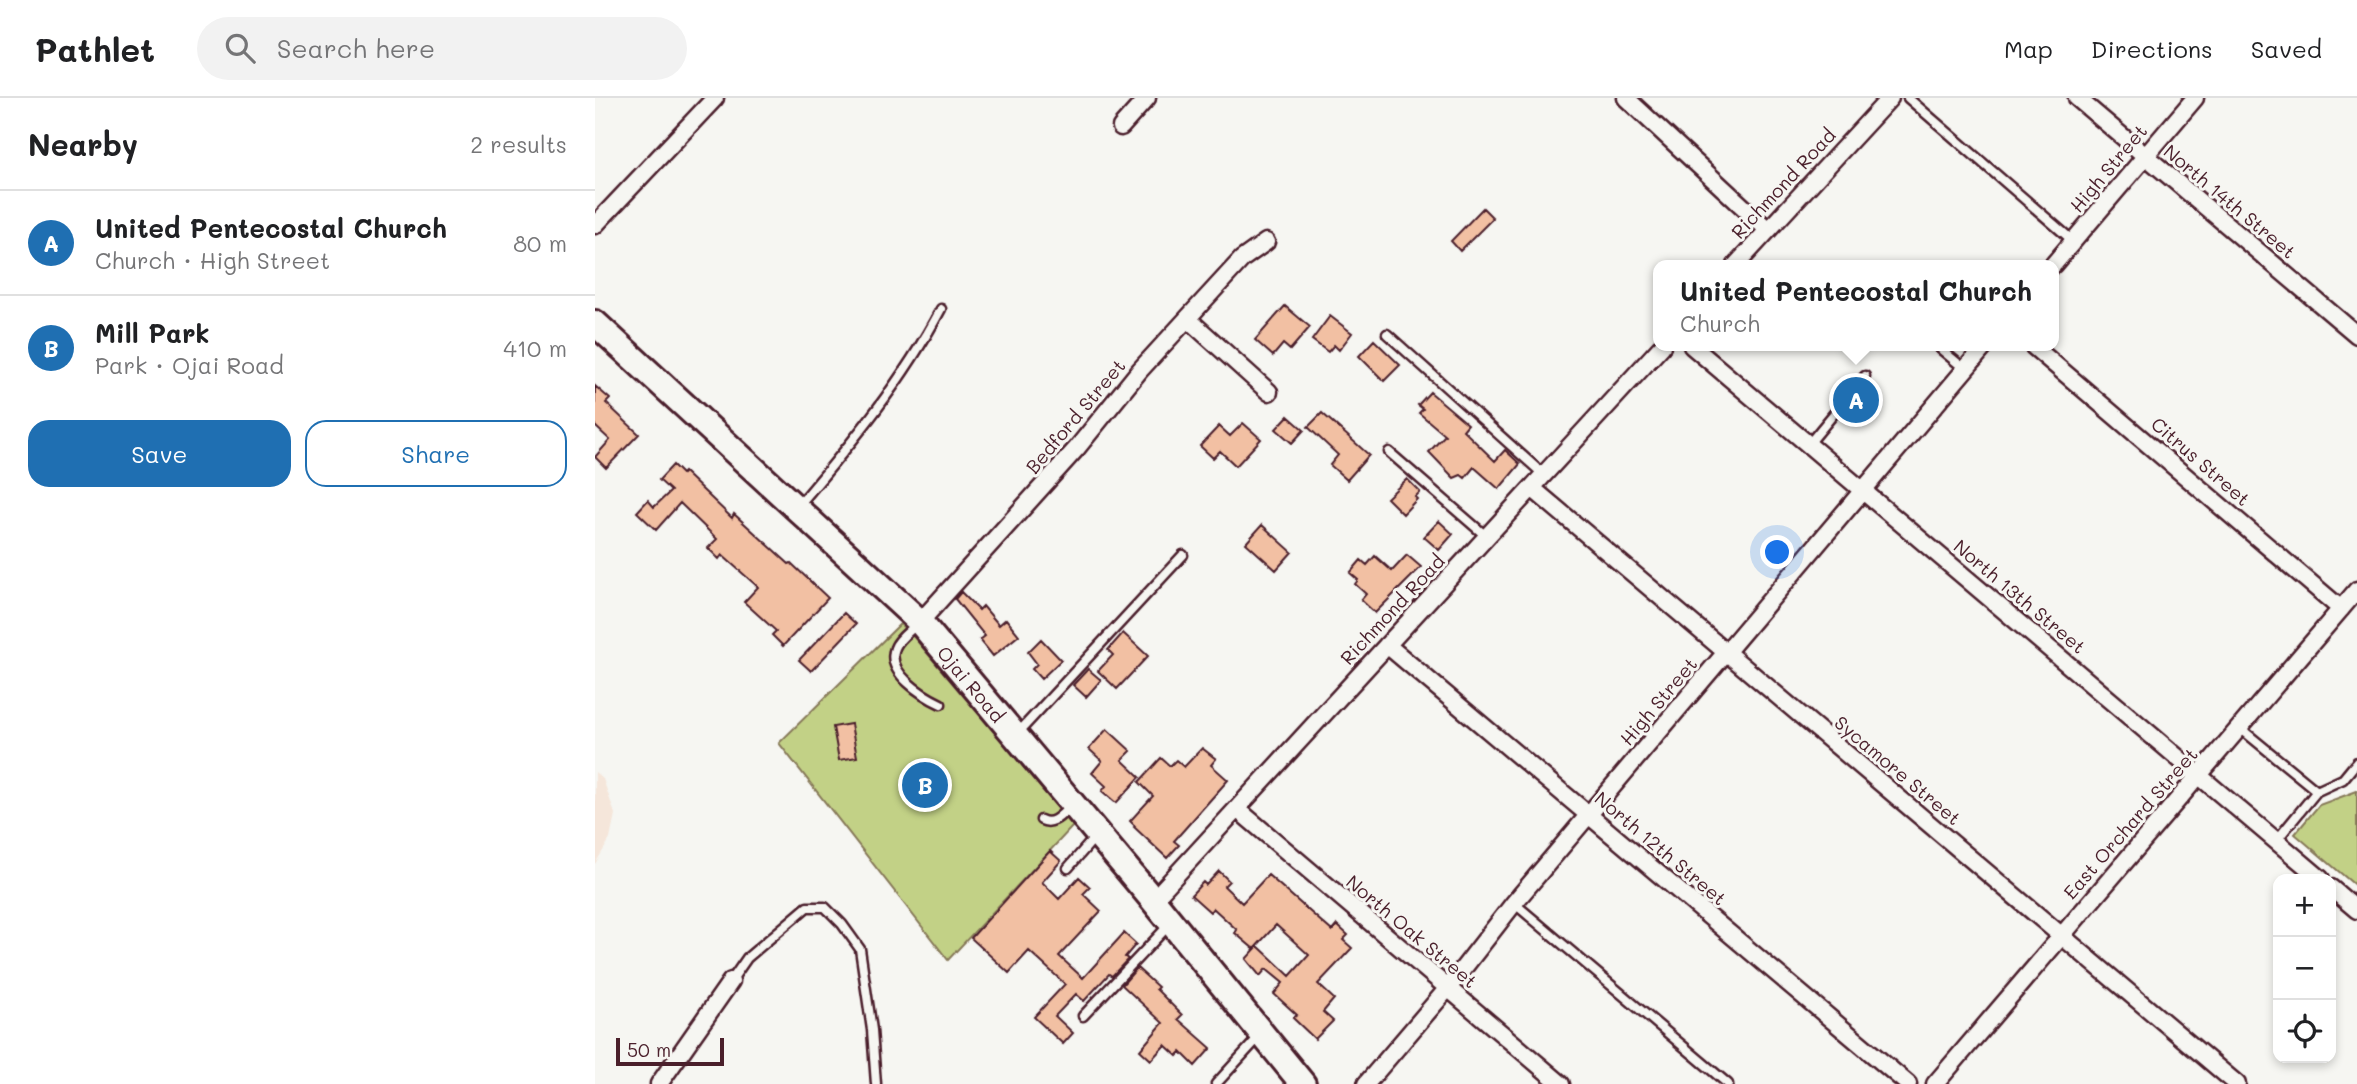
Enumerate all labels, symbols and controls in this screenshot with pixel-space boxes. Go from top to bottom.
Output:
search box [197,17,687,80]
text: Pathlet [35,27,155,70]
icon: search [221,29,259,67]
text: Search here [277,31,435,65]
text: Map [2004,33,2053,64]
text: Directions [2091,33,2213,64]
text: Saved [2251,33,2322,64]
street label: High Street [2064,119,2152,217]
street label: Richmond Road [1725,122,1841,244]
text: Nearby [28,124,138,164]
text: 2 results [470,129,567,159]
street label: North 14th Street [2159,138,2301,264]
text: United Pentecostal Church [95,211,447,245]
text: A [43,228,59,258]
text: 80 m [513,228,567,258]
text: Church · High Street [95,245,330,275]
popup [1653,260,2059,351]
text: United Pentecostal Church [1680,274,2032,308]
text: Church [1680,308,1760,338]
text: Mill Park [95,316,210,350]
text: B [43,333,59,363]
text: 410 m [503,333,567,363]
text: Park · Ojai Road [95,350,284,380]
street label: Bedford Street [1020,353,1130,479]
pin: A [1833,374,1879,426]
street label: Citrus Street [2146,411,2256,511]
button: Save [28,420,291,487]
button: Share [305,420,567,487]
street label: North 13th Street [1949,533,2091,659]
your location [1760,535,1794,569]
street label: Richmond Road [1334,548,1450,670]
street label: Ojai Road [932,640,1011,727]
street label: High Street [1614,652,1702,750]
street label: Sycamore Street [1829,710,1967,830]
street label: East Orchard Street [2057,742,2203,904]
pin: B [902,759,948,811]
street label: North 12th Street [1590,785,1732,911]
street label: North Oak Street [1341,869,1483,993]
map controls [2273,874,2336,1063]
button: + [2273,874,2336,937]
button: − [2273,937,2336,1000]
button: locate [2273,1000,2336,1063]
scale bar [616,1035,725,1067]
text: 50 m [627,1037,671,1062]

